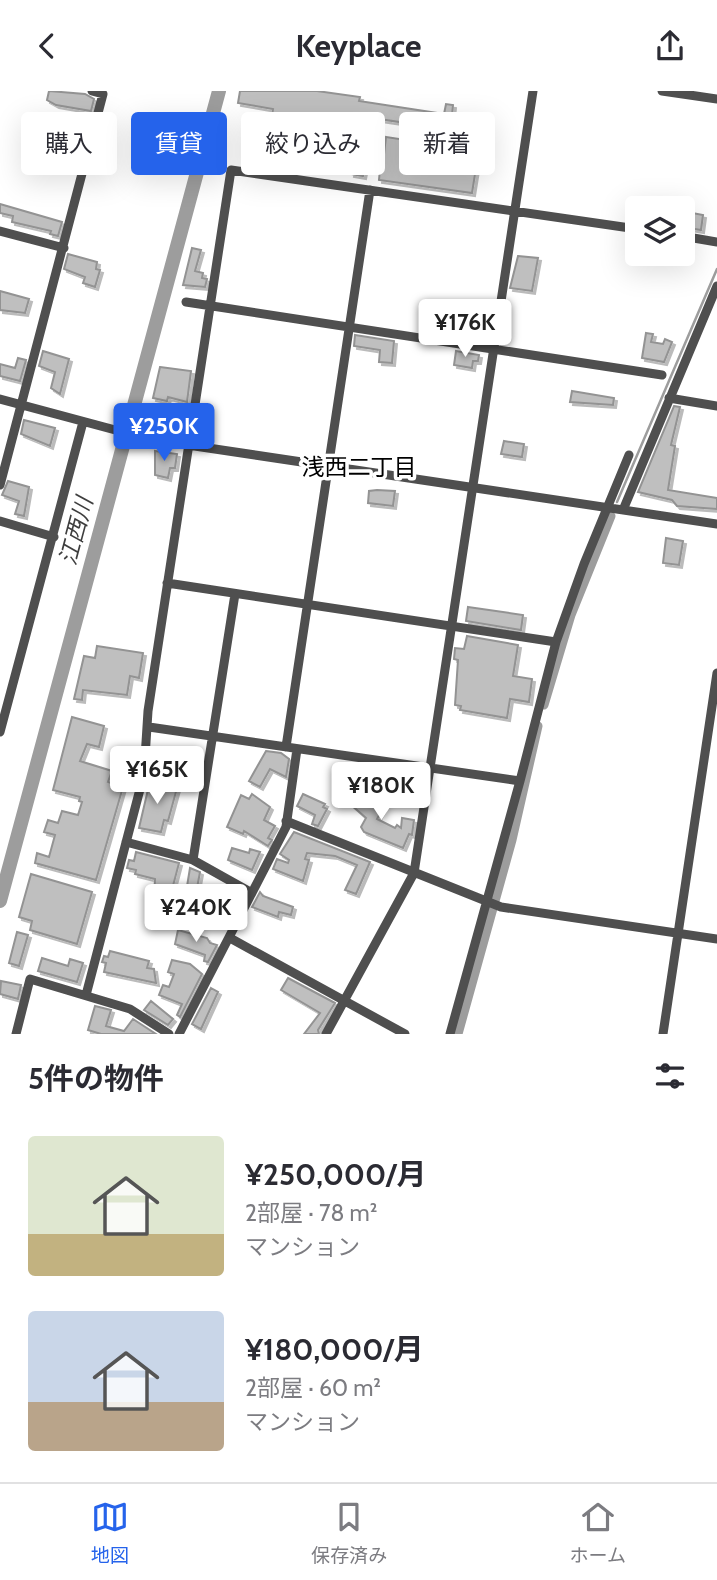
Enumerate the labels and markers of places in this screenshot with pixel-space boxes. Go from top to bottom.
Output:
pin: ¥176K [416,299,514,359]
pin: ¥250K [115,403,213,463]
pin: ¥165K [108,747,206,806]
pin: ¥180K [332,763,430,822]
pin: ¥240K [147,885,245,944]

